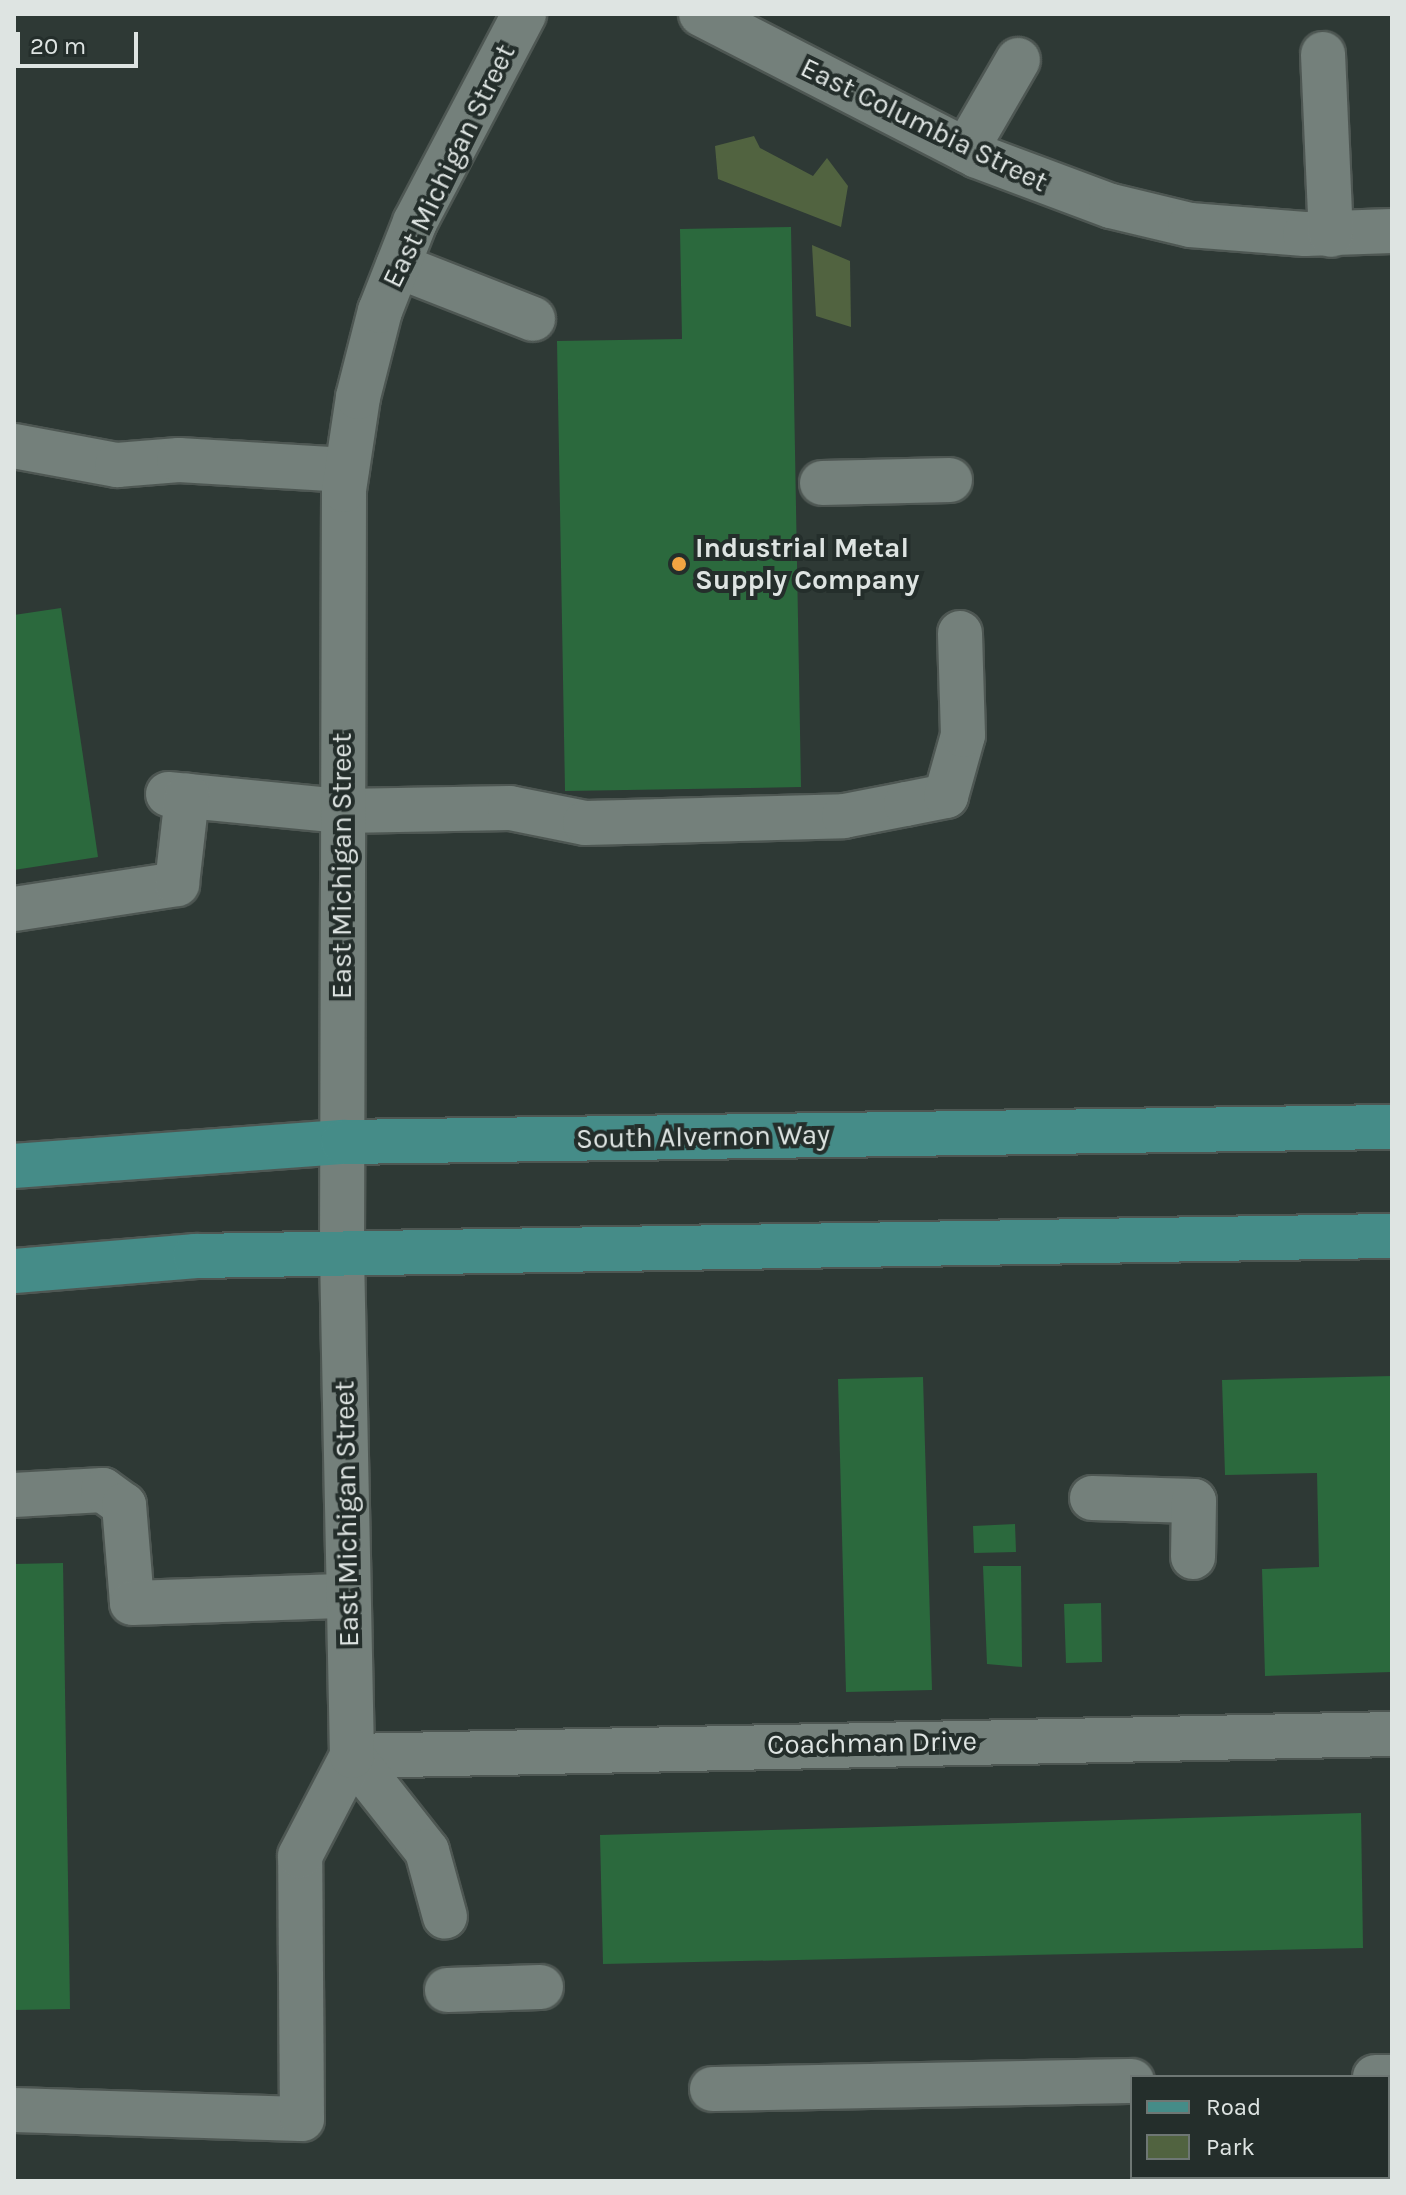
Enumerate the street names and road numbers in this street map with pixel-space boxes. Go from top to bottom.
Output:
street label: East Michigan Street [376,39,522,293]
street label: East Columbia Street [795,51,1053,199]
street label: East Michigan Street [325,733,359,999]
street label: South Alvernon Way [576,1118,830,1156]
street label: East Michigan Street [328,1381,366,1647]
street label: Coachman Drive [767,1724,977,1762]

